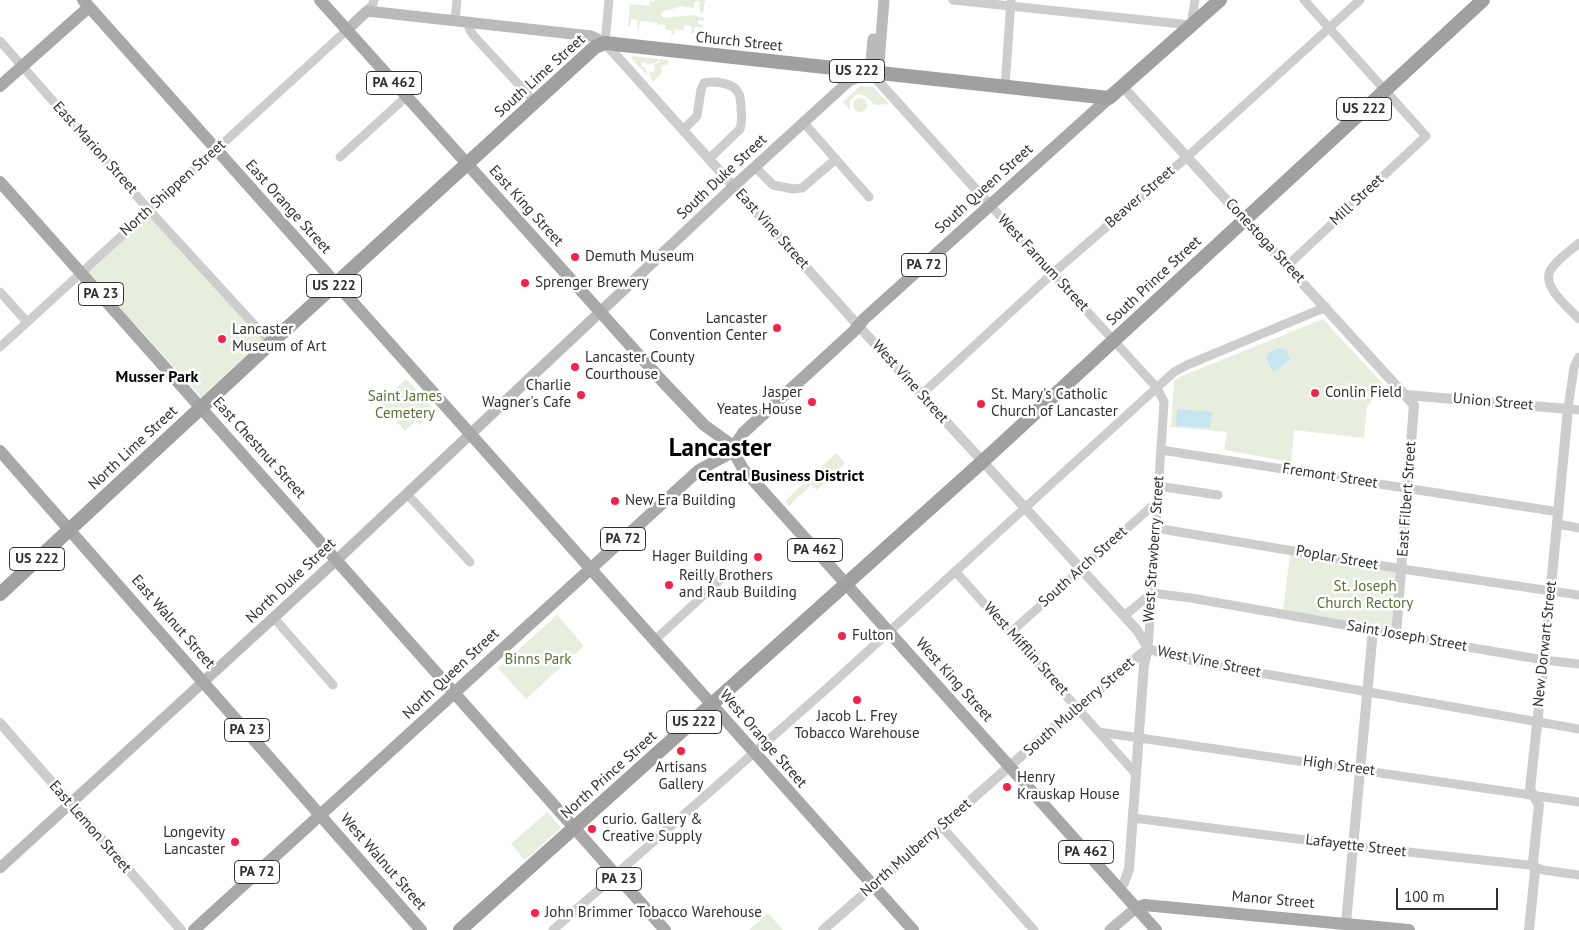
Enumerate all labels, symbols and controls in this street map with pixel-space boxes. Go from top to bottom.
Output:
street label: Church Street [695,28,783,56]
street label: South Lime Street [491,31,589,121]
road number: US 222 [830,59,884,82]
road number: PA 462 [366,72,422,95]
street label: East Marion Street [49,98,141,198]
road number: US 222 [1336,98,1392,120]
street label: South Duke Street [673,131,771,223]
street label: North Shippen Street [117,136,229,240]
street label: South Queen Street [931,140,1037,238]
street label: East Orange Street [241,156,335,258]
street label: East King Street [485,162,567,250]
street label: Beaver Street [1102,162,1178,232]
street label: Mill Street [1326,171,1388,229]
street label: East Vine Street [731,185,813,273]
street label: Conestoga Street [1221,195,1309,287]
street label: West Farnum Street [993,211,1093,315]
street label: South Prince Street [1103,233,1205,329]
place label: Demuth Museum [585,248,694,266]
marker: Demuth Museum [569,251,581,263]
road number: PA 72 [902,254,946,276]
road number: US 222 [306,274,362,298]
place label: Sprenger Brewery [535,274,649,292]
marker: Sprenger Brewery [519,277,531,289]
road number: PA 23 [78,282,124,306]
place label: Lancaster Convention Center [649,310,767,345]
place label: Lancaster Museum of Art [232,321,326,356]
marker: Lancaster Convention Center [771,322,783,334]
marker: Lancaster Museum of Art [216,333,228,345]
street label: West Vine Street [868,337,952,427]
place label: Lancaster County Courthouse [585,349,695,384]
marker: Lancaster County Courthouse [569,361,581,373]
district label: Musser Park [116,367,198,387]
place label: Charlie Wagner's Cafe [482,377,571,412]
place label: Jasper Yeates House [717,384,802,419]
place label: Conlin Field [1325,384,1402,402]
place label: St. Mary's Catholic Church of Lancaster [991,386,1118,421]
marker: Conlin Field [1309,387,1321,399]
park label: Saint James Cemetery [368,388,442,423]
marker: Charlie Wagner's Cafe [575,389,587,401]
street label: Union Street [1452,390,1534,414]
street label: East Chestnut Street [209,394,309,502]
marker: Jasper Yeates House [806,396,818,408]
marker: St. Mary's Catholic Church of Lancaster [975,398,987,410]
street label: North Lime Street [85,402,181,494]
district label: Lancaster [669,434,771,464]
street label: East Filbert Street [1394,441,1420,557]
street label: Fremont Street [1281,460,1379,492]
district label: Central Business District [698,466,864,486]
street label: West Strawberry Street [1140,475,1168,623]
place label: New Era Building [625,492,736,510]
marker: New Era Building [609,495,621,507]
street label: South Arch Street [1035,523,1131,611]
road number: PA 72 [600,528,646,550]
street label: North Duke Street [243,535,339,627]
road number: PA 462 [788,538,842,562]
street label: Poplar Street [1294,542,1380,574]
road number: US 222 [10,548,64,570]
place label: Hager Building [652,548,748,566]
marker: Hager Building [752,551,764,563]
place label: Reilly Brothers and Raub Building [679,567,797,602]
street label: East Walnut Street [127,571,219,673]
park label: St. Joseph Church Rectory [1317,578,1413,613]
marker: Reilly Brothers and Raub Building [663,579,675,591]
street label: New Dorwart Street [1529,580,1561,708]
street label: West Mifflin Street [980,599,1072,699]
street label: Saint Joseph Street [1346,617,1468,655]
street label: North Queen Street [399,625,503,723]
place label: Fulton [852,627,893,645]
marker: Fulton [836,630,848,642]
street label: West King Street [912,634,996,726]
street label: West Vine Street [1156,642,1262,682]
park label: Binns Park [504,651,572,669]
street label: South Mulberry Street [1020,654,1138,760]
street label: West Orange Street [716,686,810,792]
marker: Jacob L. Frey Tobacco Warehouse [851,694,863,706]
place label: Jacob L. Frey Tobacco Warehouse [794,708,920,743]
road number: US 222 [666,710,722,734]
road number: PA 23 [224,718,270,742]
street label: North Prince Street [557,727,661,823]
marker: Artisans Gallery [675,745,687,757]
street label: High Street [1302,752,1376,780]
place label: Artisans Gallery [655,759,707,794]
place label: Henry Krauskap House [1017,769,1120,804]
street label: East Lemon Street [45,777,135,877]
marker: Henry Krauskap House [1001,781,1013,793]
street label: North Mulberry Street [857,795,975,901]
street label: West Walnut Street [336,810,430,914]
place label: curio. Gallery & Creative Supply [602,811,702,846]
marker: curio. Gallery & Creative Supply [586,823,598,835]
place label: Longevity Lancaster [163,824,225,859]
street label: Lafayette Street [1305,831,1407,861]
marker: Longevity Lancaster [229,836,241,848]
road number: PA 462 [1058,840,1114,864]
road number: PA 72 [234,860,280,884]
road number: PA 23 [596,868,642,891]
scale bar [1399,878,1502,910]
street label: Manor Street [1231,887,1315,913]
text: 100 m [1404,887,1445,906]
place label: John Brimmer Tobacco Warehouse [545,904,762,922]
marker: John Brimmer Tobacco Warehouse [529,907,541,919]

